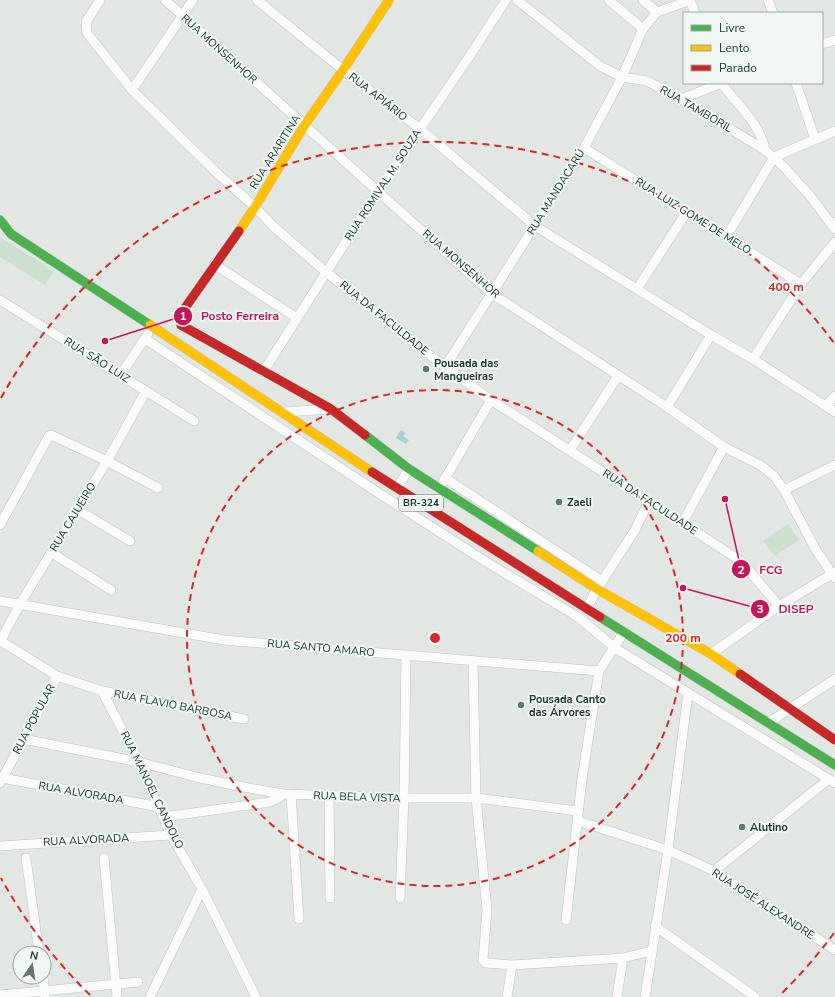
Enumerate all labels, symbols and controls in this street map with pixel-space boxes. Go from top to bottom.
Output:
street label: RUA MONSENHOR [178,11,261,88]
legend [683,12,823,84]
text: Livre [719,20,745,36]
text: Lento [719,40,750,56]
text: Parado [719,60,757,76]
street label: RUA APIÁRIO [346,69,411,125]
street label: RUA TAMBORIL [657,82,735,136]
street label: RUA ARARITINA [246,112,304,192]
street label: RUA ROMIVAL M. SOUZA [341,126,425,244]
street label: RUA MANDACARÚ [523,146,588,238]
street label: RUA LUIZ GOME DE MELO [632,174,754,258]
street label: RUA MONSENHOR [419,226,503,302]
street label: RUA DA FACULDADE [336,277,432,359]
text: 400 m [768,279,804,295]
callout: Posto Ferreira [173,304,287,328]
text: 1 [179,308,187,324]
text: Posto Ferreira [201,308,279,324]
street label: RUA SÃO LUIZ [61,334,133,387]
place label: Pousada das Mangueiras [434,356,499,384]
marker: Pousada das Mangueiras [421,364,431,374]
street label: RUA DA FACULDADE [600,466,700,538]
street label: RUA CAJUEIRO [46,480,100,554]
road number: BR-324 [399,495,443,511]
place label: Zaeli [567,495,592,510]
marker: Zaeli [554,497,564,507]
callout: FCG [731,557,790,581]
text: 2 [737,562,745,578]
text: FCG [759,562,783,578]
callout: DISEP [750,597,821,621]
text: 3 [756,601,764,617]
text: DISEP [778,601,814,617]
text: 200 m [665,630,701,646]
centre of rings [428,631,442,645]
street label: RUA SANTO AMARO [267,636,375,660]
street label: RUA POPULAR [9,681,59,757]
street label: RUA FLAVIO BARBOSA [112,686,234,724]
place label: Pousada Canto das Árvores [529,692,606,720]
marker: Pousada Canto das Árvores [516,700,526,710]
street label: RUA MANOEL CANDOLO [117,729,187,851]
street label: RUA ALVORADA [37,778,125,808]
street label: RUA BELA VISTA [313,788,401,806]
place label: Alutino [750,820,788,835]
marker: Alutino [737,822,747,832]
street label: RUA ALVORADA [43,830,129,850]
street label: RUA JOSÉ ALEXANDRE [709,864,818,943]
north arrow [12,945,52,985]
text: N [28,948,40,964]

